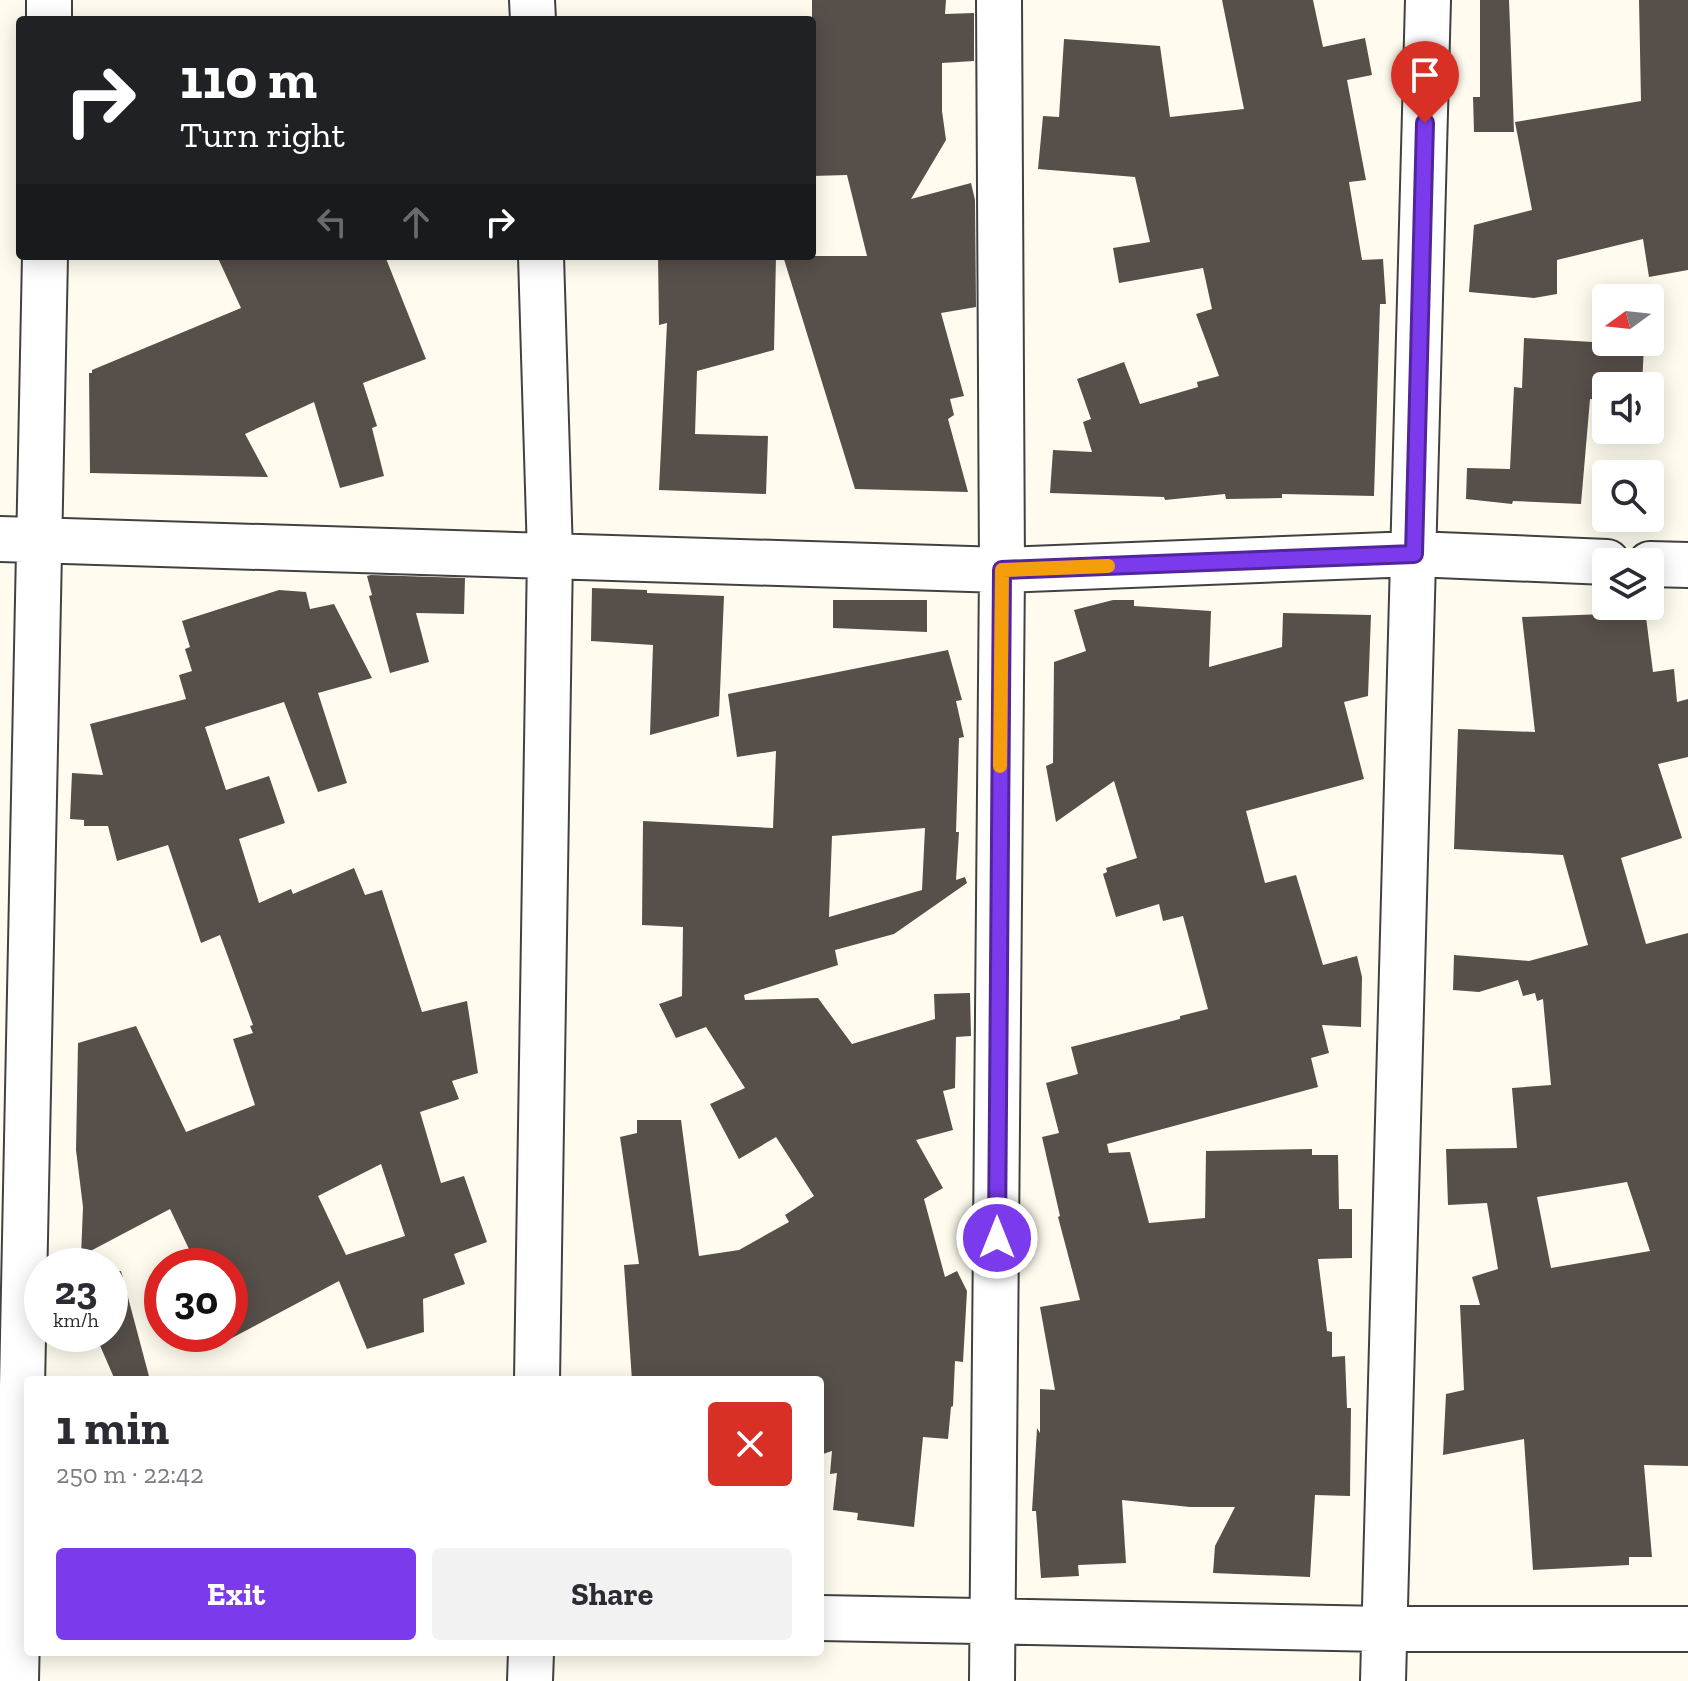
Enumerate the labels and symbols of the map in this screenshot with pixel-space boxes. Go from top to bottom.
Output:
pin [1391,41,1459,123]
north arrow [1592,284,1664,356]
position arrow [955,1196,1039,1280]
speed limit sign: 30 [144,1248,248,1352]

